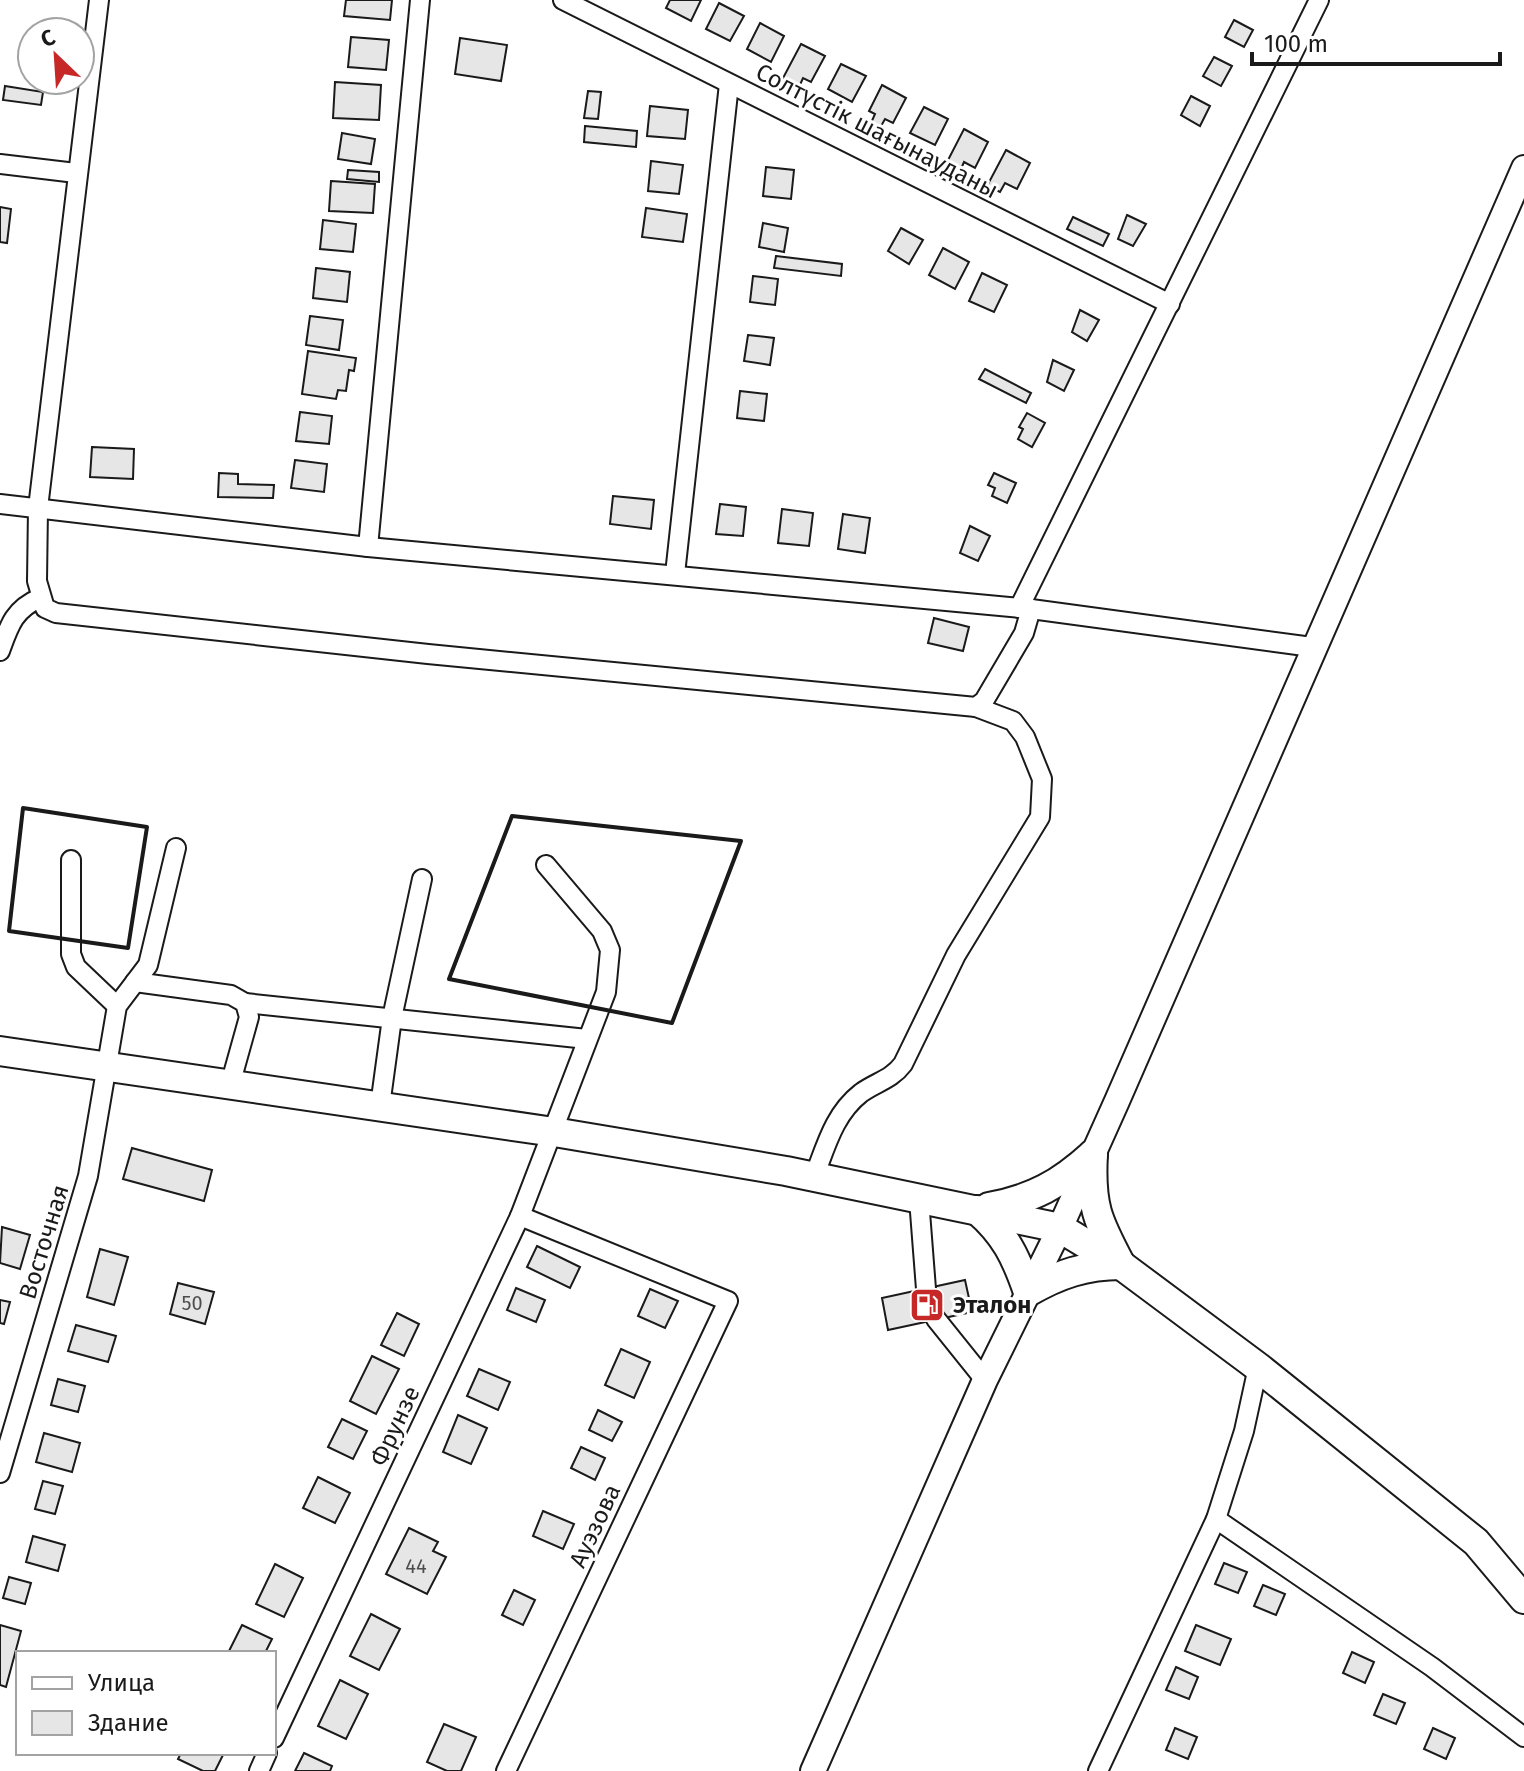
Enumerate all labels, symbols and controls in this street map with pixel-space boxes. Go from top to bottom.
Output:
north arrow [16,16,96,96]
scale bar [1252,16,1500,66]
text: С [36,23,60,53]
text: 100 m [1264,30,1328,58]
street label: Солтүстік шағынауданы [751,58,1003,204]
street label: Восточная [13,1181,75,1303]
fuel station icon: Эталон [908,1286,946,1324]
house number: 50 [181,1291,203,1315]
place label: Эталон [953,1291,1031,1319]
street label: Фрунзе [364,1382,426,1470]
street label: Ауэзова [564,1480,626,1572]
house number: 44 [405,1554,427,1578]
legend [16,1651,276,1755]
text: Улица [88,1669,155,1697]
text: Здание [88,1709,169,1737]

